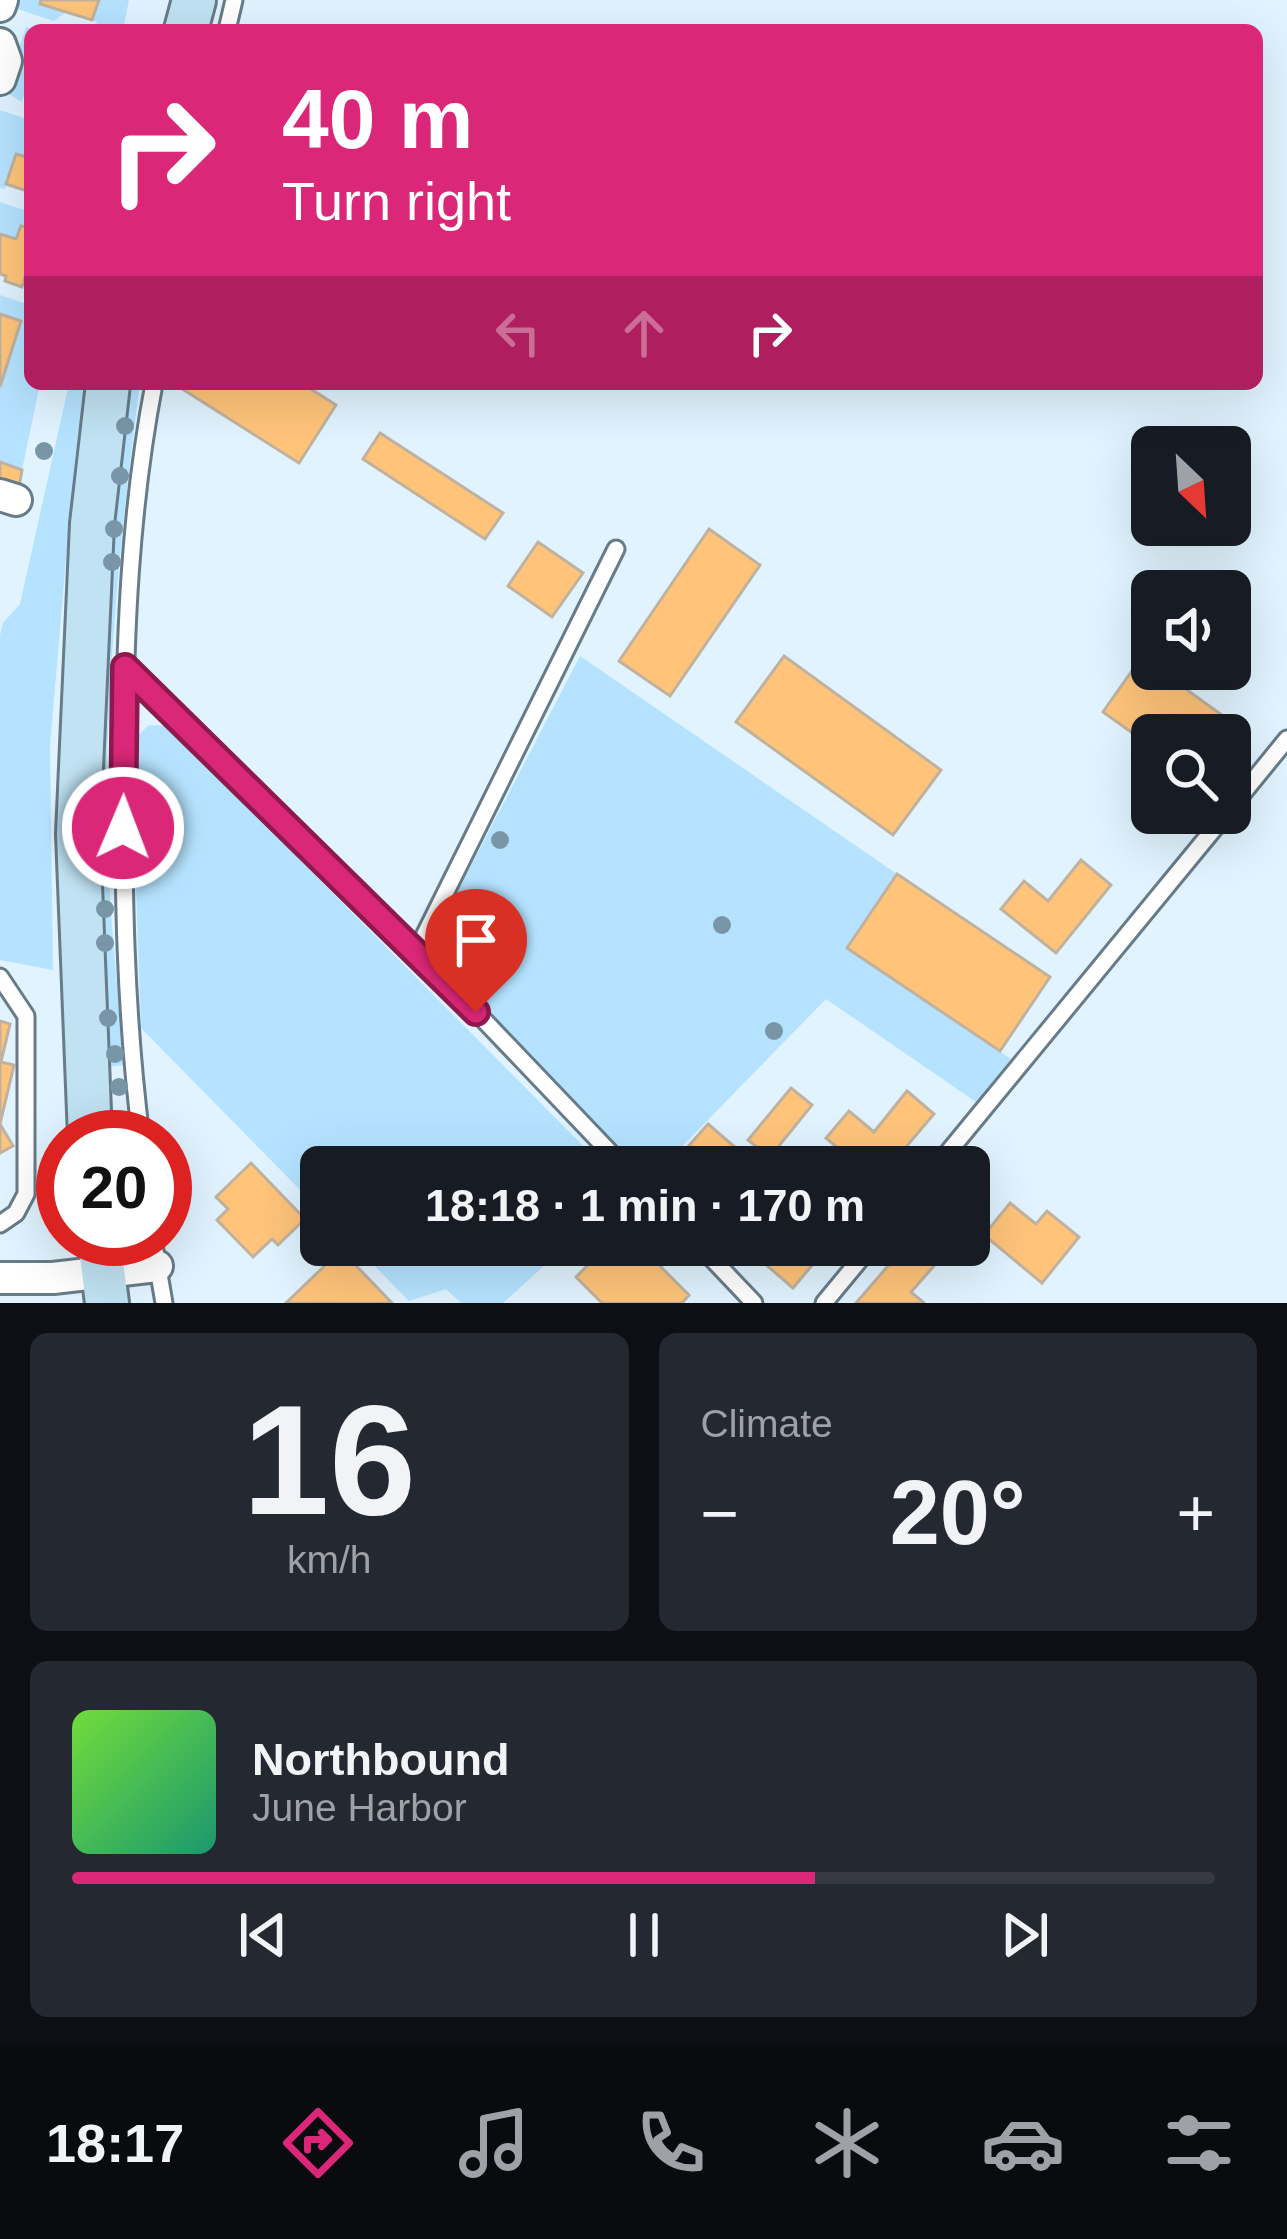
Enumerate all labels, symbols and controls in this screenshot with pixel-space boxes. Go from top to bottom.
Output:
icon: right [84,72,240,228]
text: 40 m [282,72,473,166]
text: Turn right [282,171,511,231]
icon: left [485,300,551,366]
icon: ahead [611,300,677,366]
icon: right [737,300,803,366]
north arrow [1131,426,1251,546]
map controls [1131,426,1251,834]
button: sound [1131,570,1251,690]
button: search [1131,714,1251,834]
position arrow [60,765,186,891]
pin [425,889,527,1012]
icon: arrive [443,907,509,973]
speed limit sign: 20 [36,1110,192,1266]
text: 18:18 · 1 min · 170 m [425,1180,865,1231]
text: 16 [242,1373,416,1547]
text: Climate [701,1402,833,1445]
text: 20° [890,1463,1026,1563]
text: − [701,1476,739,1550]
text: + [1176,1476,1215,1550]
text: km/h [287,1538,372,1581]
text: Northbound [252,1734,509,1785]
text: June Harbor [252,1786,467,1829]
icon: previous [230,1902,296,1968]
icon: pause [611,1902,677,1968]
icon: next [992,1902,1058,1968]
icon: directions [276,2101,360,2185]
icon: music [452,2101,536,2185]
icon: phone [629,2101,713,2185]
icon: climate [805,2101,889,2185]
icon: car [981,2101,1065,2185]
icon: filters [1157,2101,1241,2185]
text: 18:17 [46,2113,184,2173]

